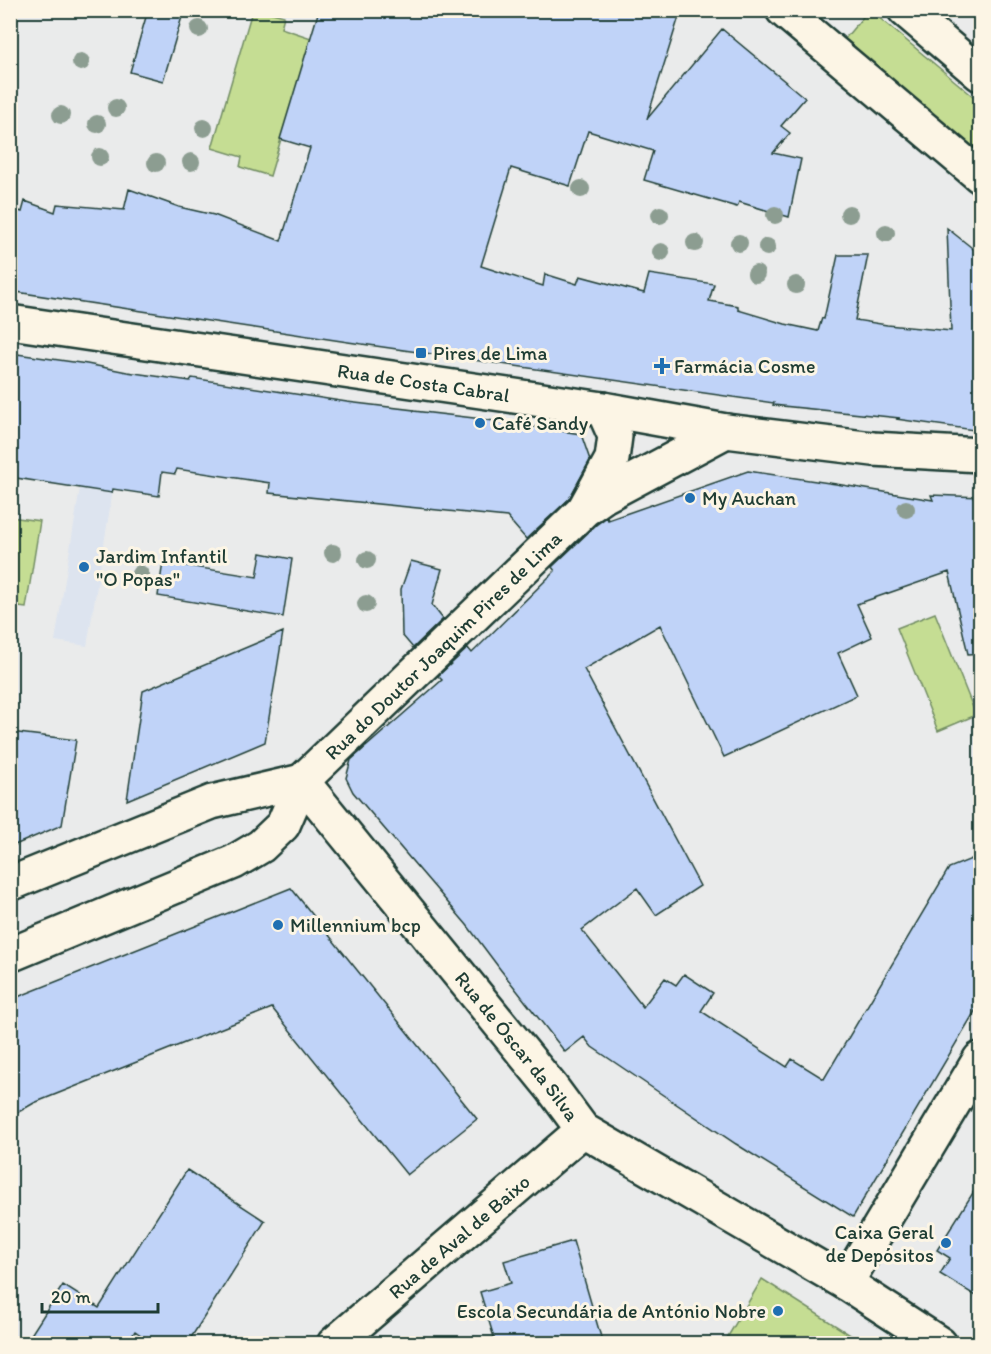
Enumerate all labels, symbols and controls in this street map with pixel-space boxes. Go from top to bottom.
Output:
place label: Pires de Lima [433,341,547,365]
marker: Pires de Lima [414,346,428,360]
place label: Farmácia Cosme [674,354,815,378]
street label: Rua de Costa Cabral [336,358,512,407]
marker: Farmácia Cosme [655,359,669,373]
place label: Café Sandy [492,411,589,435]
marker: Café Sandy [473,416,487,430]
place label: My Auchan [702,486,796,510]
marker: My Auchan [683,491,697,505]
street label: Rua do Doutor Joaquim Pires de Lima [320,526,567,765]
place label: Jardim Infantil "O Popas" [96,544,228,591]
marker: Jardim Infantil "O Popas" [77,560,91,574]
place label: Millennium bcp [290,913,421,937]
marker: Millennium bcp [271,918,285,932]
street label: Rua de Óscar da Silva [450,967,585,1126]
street label: Rua de Aval de Baixo [384,1169,535,1304]
place label: Caixa Geral de Depósitos [825,1220,934,1267]
marker: Caixa Geral de Depósitos [939,1236,953,1250]
scale bar [42,1276,158,1314]
text: 20 m [51,1286,91,1308]
place label: Escola Secundária de António Nobre [457,1299,766,1323]
marker: Escola Secundária de António Nobre [771,1304,785,1318]

